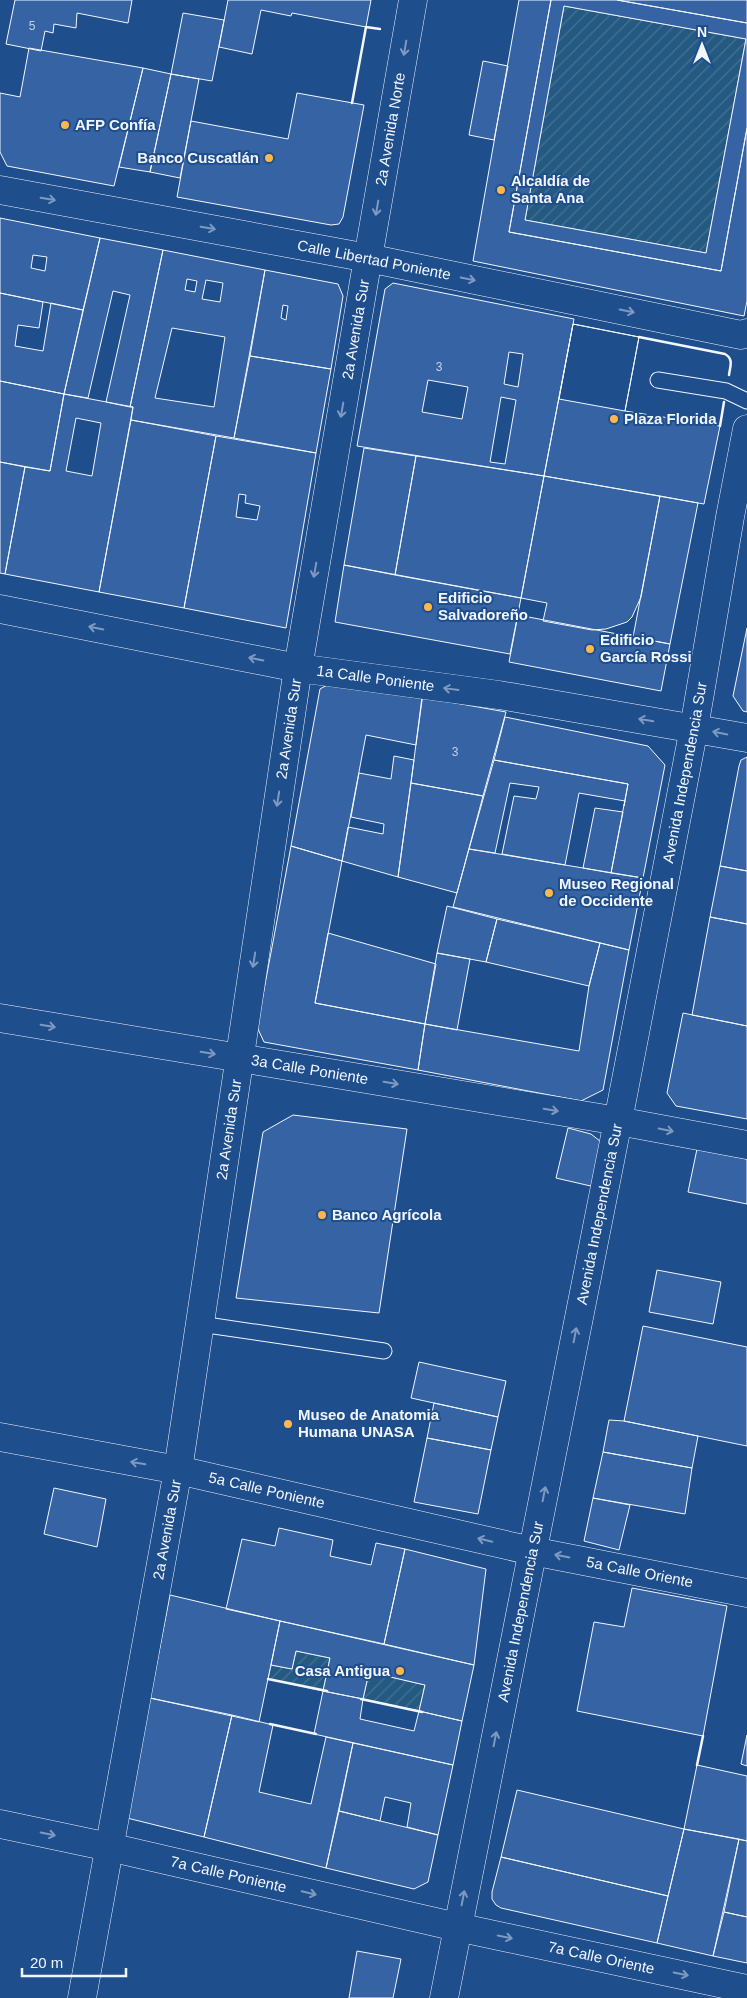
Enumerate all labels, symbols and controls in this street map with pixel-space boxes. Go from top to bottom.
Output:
house number: 5 [29,19,36,33]
north arrow [677,20,727,70]
text: N [697,24,707,40]
one-way arrow [400,40,409,56]
street label: 2a Avenida Norte [372,71,408,187]
place label: AFP Confía [75,116,156,133]
marker: AFP Confía [59,119,71,131]
place label: Banco Cuscatlán [137,149,259,166]
marker: Banco Cuscatlán [263,152,275,164]
place label: Alcaldía de Santa Ana [511,172,590,206]
marker: Alcaldía de Santa Ana [495,184,507,196]
one-way arrow [40,195,56,205]
one-way arrow [371,200,381,216]
one-way arrow [199,224,215,234]
street label: Calle Libertad Poniente [296,236,452,283]
one-way arrow [459,274,475,284]
street label: 2a Avenida Sur [338,278,372,381]
one-way arrow [618,307,634,317]
house number: 3 [436,360,443,374]
one-way arrow [337,401,347,417]
place label: Plaza Florida [624,410,717,427]
marker: Plaza Florida [608,413,620,425]
one-way arrow [309,561,319,577]
place label: Edificio Salvadoreño [438,589,528,623]
marker: Edificio Salvadoreño [422,601,434,613]
one-way arrow [89,623,105,632]
place label: Edificio García Rossi [600,631,692,665]
marker: Edificio García Rossi [584,643,596,655]
one-way arrow [248,654,264,664]
street label: 1a Calle Poniente [316,662,435,694]
street label: 2a Avenida Sur [272,677,304,780]
street label: Avenida Independencia Sur [659,680,710,864]
one-way arrow [443,683,459,693]
one-way arrow [638,714,654,724]
one-way arrow [713,728,729,737]
house number: 3 [452,745,459,759]
one-way arrow [273,791,283,807]
place label: Museo Regional de Occidente [559,875,674,909]
marker: Museo Regional de Occidente [543,887,555,899]
one-way arrow [248,952,258,968]
one-way arrow [40,1021,56,1031]
one-way arrow [200,1049,216,1059]
street label: 3a Calle Poniente [250,1051,370,1087]
street label: 2a Avenida Sur [213,1078,244,1181]
one-way arrow [382,1079,398,1089]
one-way arrow [543,1105,559,1115]
street label: Avenida Independencia Sur [573,1122,625,1306]
one-way arrow [658,1126,674,1135]
place label: Banco Agrícola [332,1206,442,1223]
marker: Banco Agrícola [316,1209,328,1221]
one-way arrow [571,1327,581,1343]
place label: Museo de Anatomia Humana UNASA [298,1406,440,1440]
marker: Museo de Anatomia Humana UNASA [282,1418,294,1430]
one-way arrow [131,1457,147,1467]
street label: 5a Calle Poniente [207,1468,326,1511]
street label: 2a Avenida Sur [149,1478,184,1581]
one-way arrow [539,1486,549,1502]
street label: Avenida Independencia Sur [494,1519,546,1703]
one-way arrow [477,1535,493,1544]
one-way arrow [554,1551,570,1561]
street label: 5a Calle Oriente [585,1553,695,1590]
place label: Casa Antigua [295,1662,391,1679]
marker: Casa Antigua [394,1665,406,1677]
one-way arrow [490,1732,500,1748]
one-way arrow [39,1830,55,1839]
street label: 7a Calle Poniente [169,1852,288,1896]
one-way arrow [300,1889,316,1898]
one-way arrow [458,1891,468,1907]
one-way arrow [496,1933,512,1942]
street label: 7a Calle Oriente [547,1938,656,1977]
scale bar [22,1946,126,1978]
text: 20 m [30,1954,63,1971]
one-way arrow [672,1970,688,1980]

